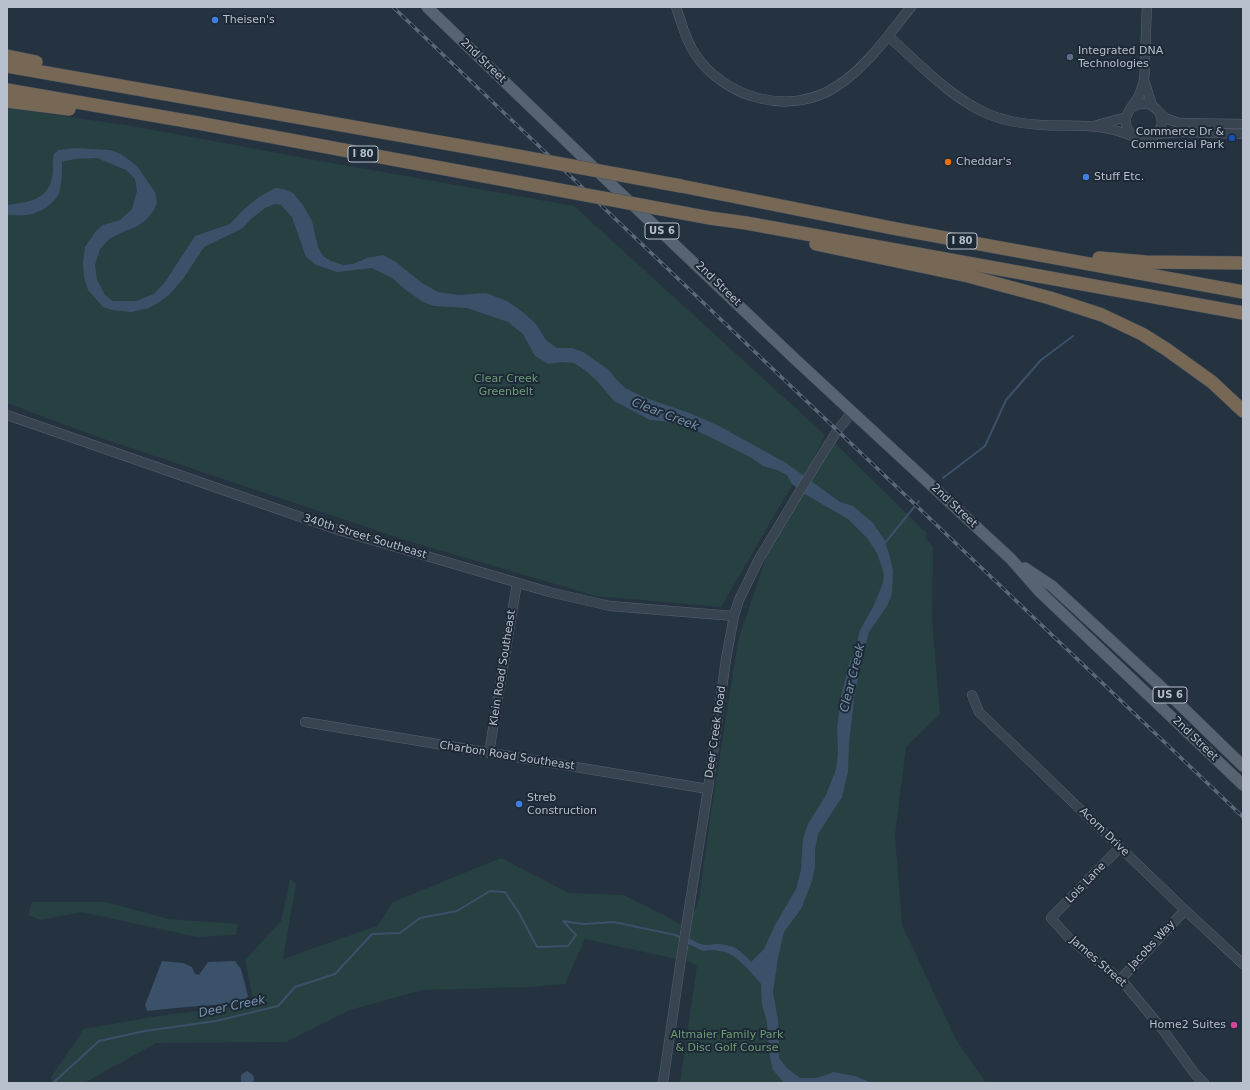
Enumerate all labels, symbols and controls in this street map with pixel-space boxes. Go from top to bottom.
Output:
place label: Theisen's [223,13,275,27]
marker: Theisen's [210,15,220,25]
street label: 2nd Street [458,36,508,86]
place label: Integrated DNA Technologies [1078,44,1163,70]
marker: Integrated DNA Technologies [1065,52,1075,62]
place label: Commerce Dr & Commercial Park [1131,125,1224,151]
marker: Commerce Dr & Commercial Park [1227,133,1237,143]
road number: I 80 [348,146,378,162]
place label: Cheddar's [956,155,1011,169]
marker: Cheddar's [943,157,953,167]
place label: Stuff Etc. [1094,170,1144,184]
marker: Stuff Etc. [1081,172,1091,182]
road number: US 6 [645,223,679,239]
road number: I 80 [947,233,977,249]
street label: 2nd Street [693,259,743,309]
park label: Clear Creek Greenbelt [474,372,538,398]
water label: Clear Creek [630,396,700,434]
street label: 2nd Street [928,481,980,531]
street label: 340th Street Southeast [302,512,428,562]
street label: Klein Road Southeast [487,609,519,727]
water label: Clear Creek [838,642,868,714]
street label: Deer Creek Road [703,685,729,779]
road number: US 6 [1153,687,1187,703]
street label: 2nd Street [1170,714,1220,764]
street label: Charbon Road Southeast [438,739,576,773]
place label: Streb Construction [527,791,597,817]
marker: Streb Construction [514,799,524,809]
street label: Acorn Drive [1076,805,1132,859]
street label: Lois Lane [1063,860,1109,906]
street label: Jacobs Way [1126,918,1178,972]
street label: James Street [1067,934,1129,990]
water label: Deer Creek [197,993,267,1021]
place label: Home2 Suites [1149,1018,1226,1032]
marker: Home2 Suites [1229,1020,1239,1030]
park label: Altmaier Family Park & Disc Golf Course [671,1028,783,1054]

